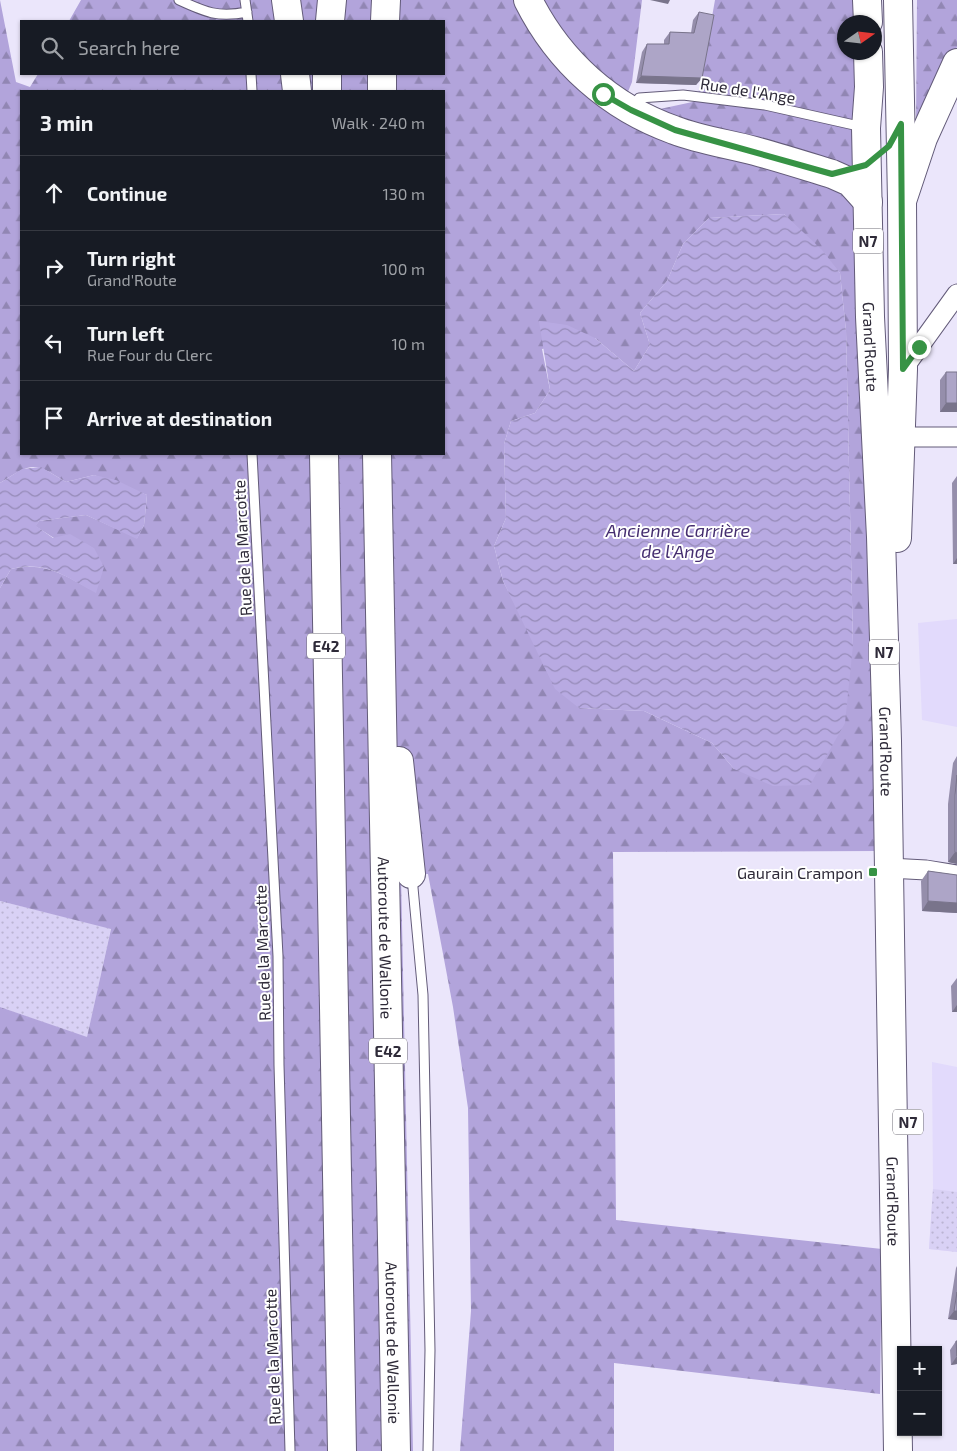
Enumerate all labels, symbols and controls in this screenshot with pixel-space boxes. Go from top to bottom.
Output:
north arrow [837,15,882,60]
search box [20,20,445,75]
icon: search [38,34,66,62]
text: Search here [78,36,180,59]
street label: Rue de l'Ange [699,73,797,107]
route start [592,83,615,106]
text: 3 min [40,110,93,135]
text: Walk · 240 m [332,113,425,132]
icon: ahead [40,179,68,207]
text: Continue [87,182,167,205]
text: 130 m [383,184,425,203]
road number: N7 [853,228,883,254]
text: Turn right [87,247,175,270]
icon: right [40,254,68,282]
text: 100 m [382,259,425,278]
text: Grand'Route [87,270,177,289]
street label: Grand'Route [860,302,883,392]
text: Turn left [87,322,164,345]
icon: left [40,329,68,357]
text: 10 m [391,334,425,353]
route end [908,336,931,359]
text: Rue Four du Clerc [87,345,213,364]
icon: arrive [40,404,68,432]
text: Arrive at destination [87,407,272,430]
street label: Rue de la Marcotte [229,480,255,616]
water label: Ancienne Carrière de l'Ange [605,519,751,562]
road number: E42 [307,634,345,658]
road number: N7 [869,640,899,664]
street label: Grand'Route [876,706,897,797]
street label: Autoroute de Wallonie [375,857,397,1019]
place label: Gaurain Crampon [737,863,863,882]
marker: Gaurain Crampon [867,866,879,878]
street label: Rue de la Marcotte [250,885,274,1021]
road number: E42 [369,1038,407,1064]
road number: N7 [893,1110,923,1134]
street label: Grand'Route [884,1156,904,1246]
street label: Autoroute de Wallonie [383,1261,405,1424]
street label: Rue de la Marcotte [260,1289,284,1425]
map controls [897,1346,942,1436]
button: + [897,1346,942,1391]
button: − [897,1391,942,1436]

